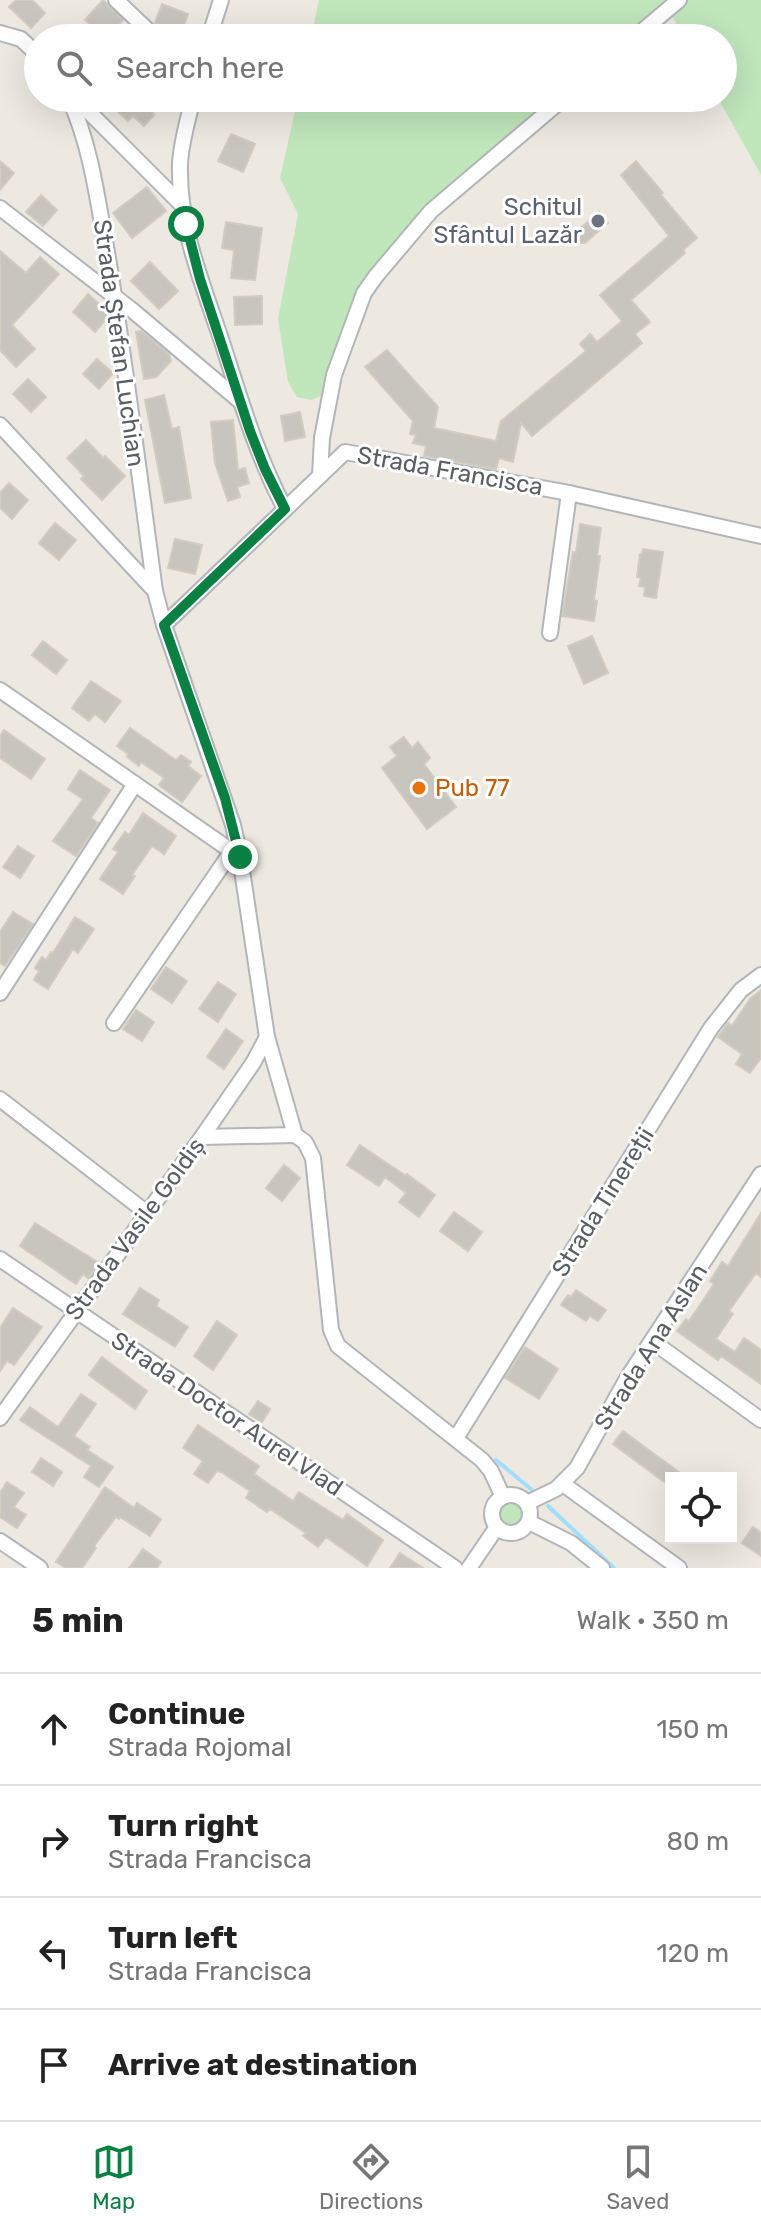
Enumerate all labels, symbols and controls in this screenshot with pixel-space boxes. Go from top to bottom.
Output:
search box [24,24,737,112]
icon: search [52,46,96,90]
text: Search here [116,50,284,86]
place label: Schitul Sfântul Lazăr [433,193,582,249]
route start [168,206,204,242]
marker: Schitul Sfântul Lazăr [589,212,607,230]
street label: Strada Ștefan Luchian [88,218,150,468]
street label: Strada Francisca [355,441,545,501]
place label: Pub 77 [435,774,510,802]
marker: Pub 77 [410,779,428,797]
route end [222,839,258,875]
street label: Strada Tinereții [546,1122,660,1282]
street label: Strada Vasile Goldiș [60,1132,210,1326]
street label: Strada Ana Aslan [589,1259,713,1435]
street label: Strada Doctor Aurel Vlad [106,1326,348,1502]
map controls [665,1472,737,1544]
button: locate [665,1472,737,1544]
text: 5 min [32,1600,124,1641]
text: Walk · 350 m [577,1605,729,1636]
text: Continue [108,1696,245,1732]
icon: ahead [32,1707,76,1751]
text: 150 m [656,1714,729,1745]
text: Strada Rojomal [108,1732,292,1763]
text: Turn right [108,1808,259,1844]
icon: right [32,1819,76,1863]
text: 80 m [666,1826,729,1857]
text: Strada Francisca [108,1844,312,1875]
text: Turn left [108,1920,238,1956]
icon: left [32,1931,76,1975]
text: 120 m [657,1938,729,1969]
text: Strada Francisca [108,1956,312,1987]
icon: arrive [32,2043,76,2087]
text: Arrive at destination [108,2047,418,2083]
tab: Map [92,2140,136,2215]
tab: Directions [319,2140,423,2215]
tab: Saved [607,2140,669,2215]

